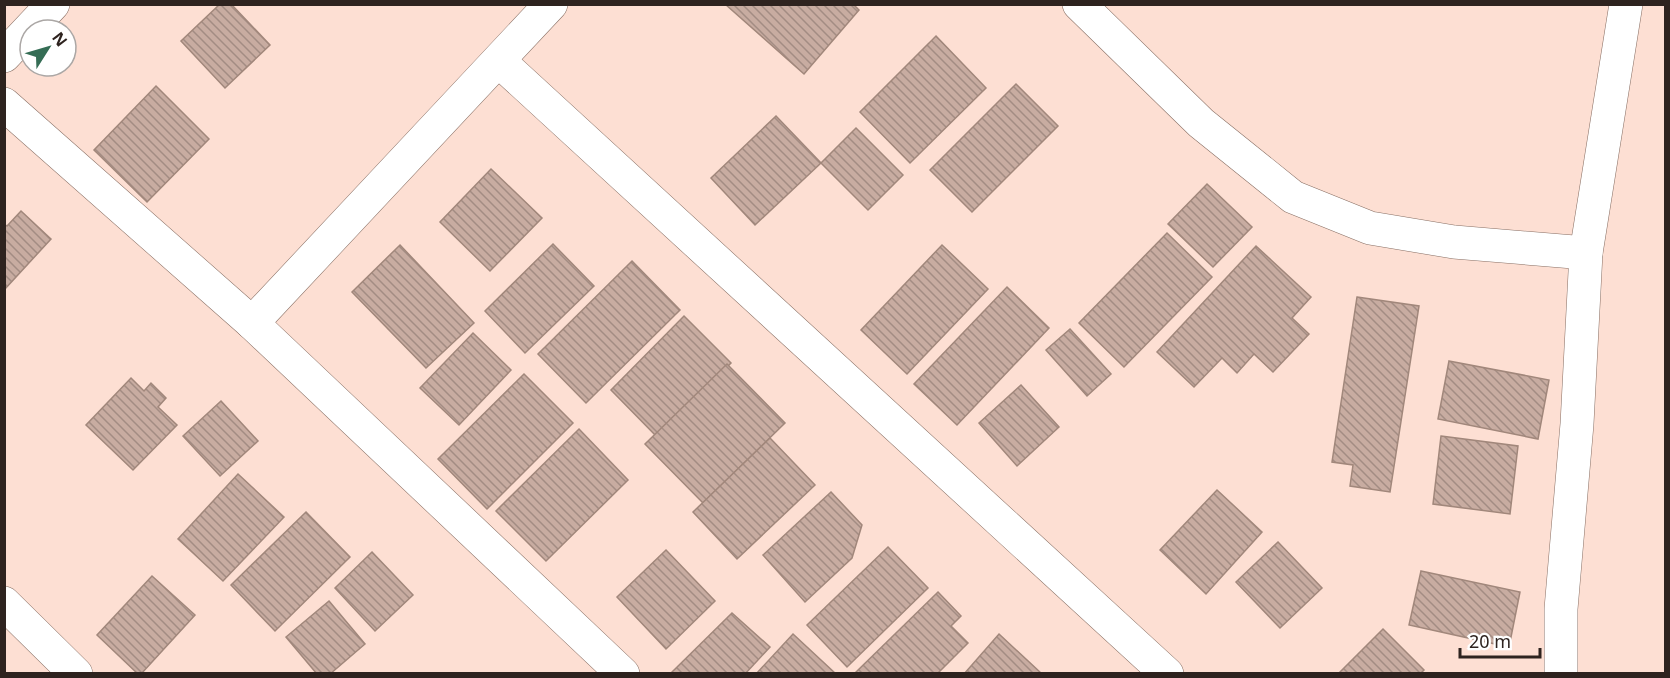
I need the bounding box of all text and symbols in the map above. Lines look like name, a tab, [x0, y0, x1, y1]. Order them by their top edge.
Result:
north arrow	[18, 18, 78, 78]
text: N	[47, 27, 73, 51]
scale bar	[1460, 621, 1540, 659]
text: 20 m	[1469, 629, 1511, 653]

